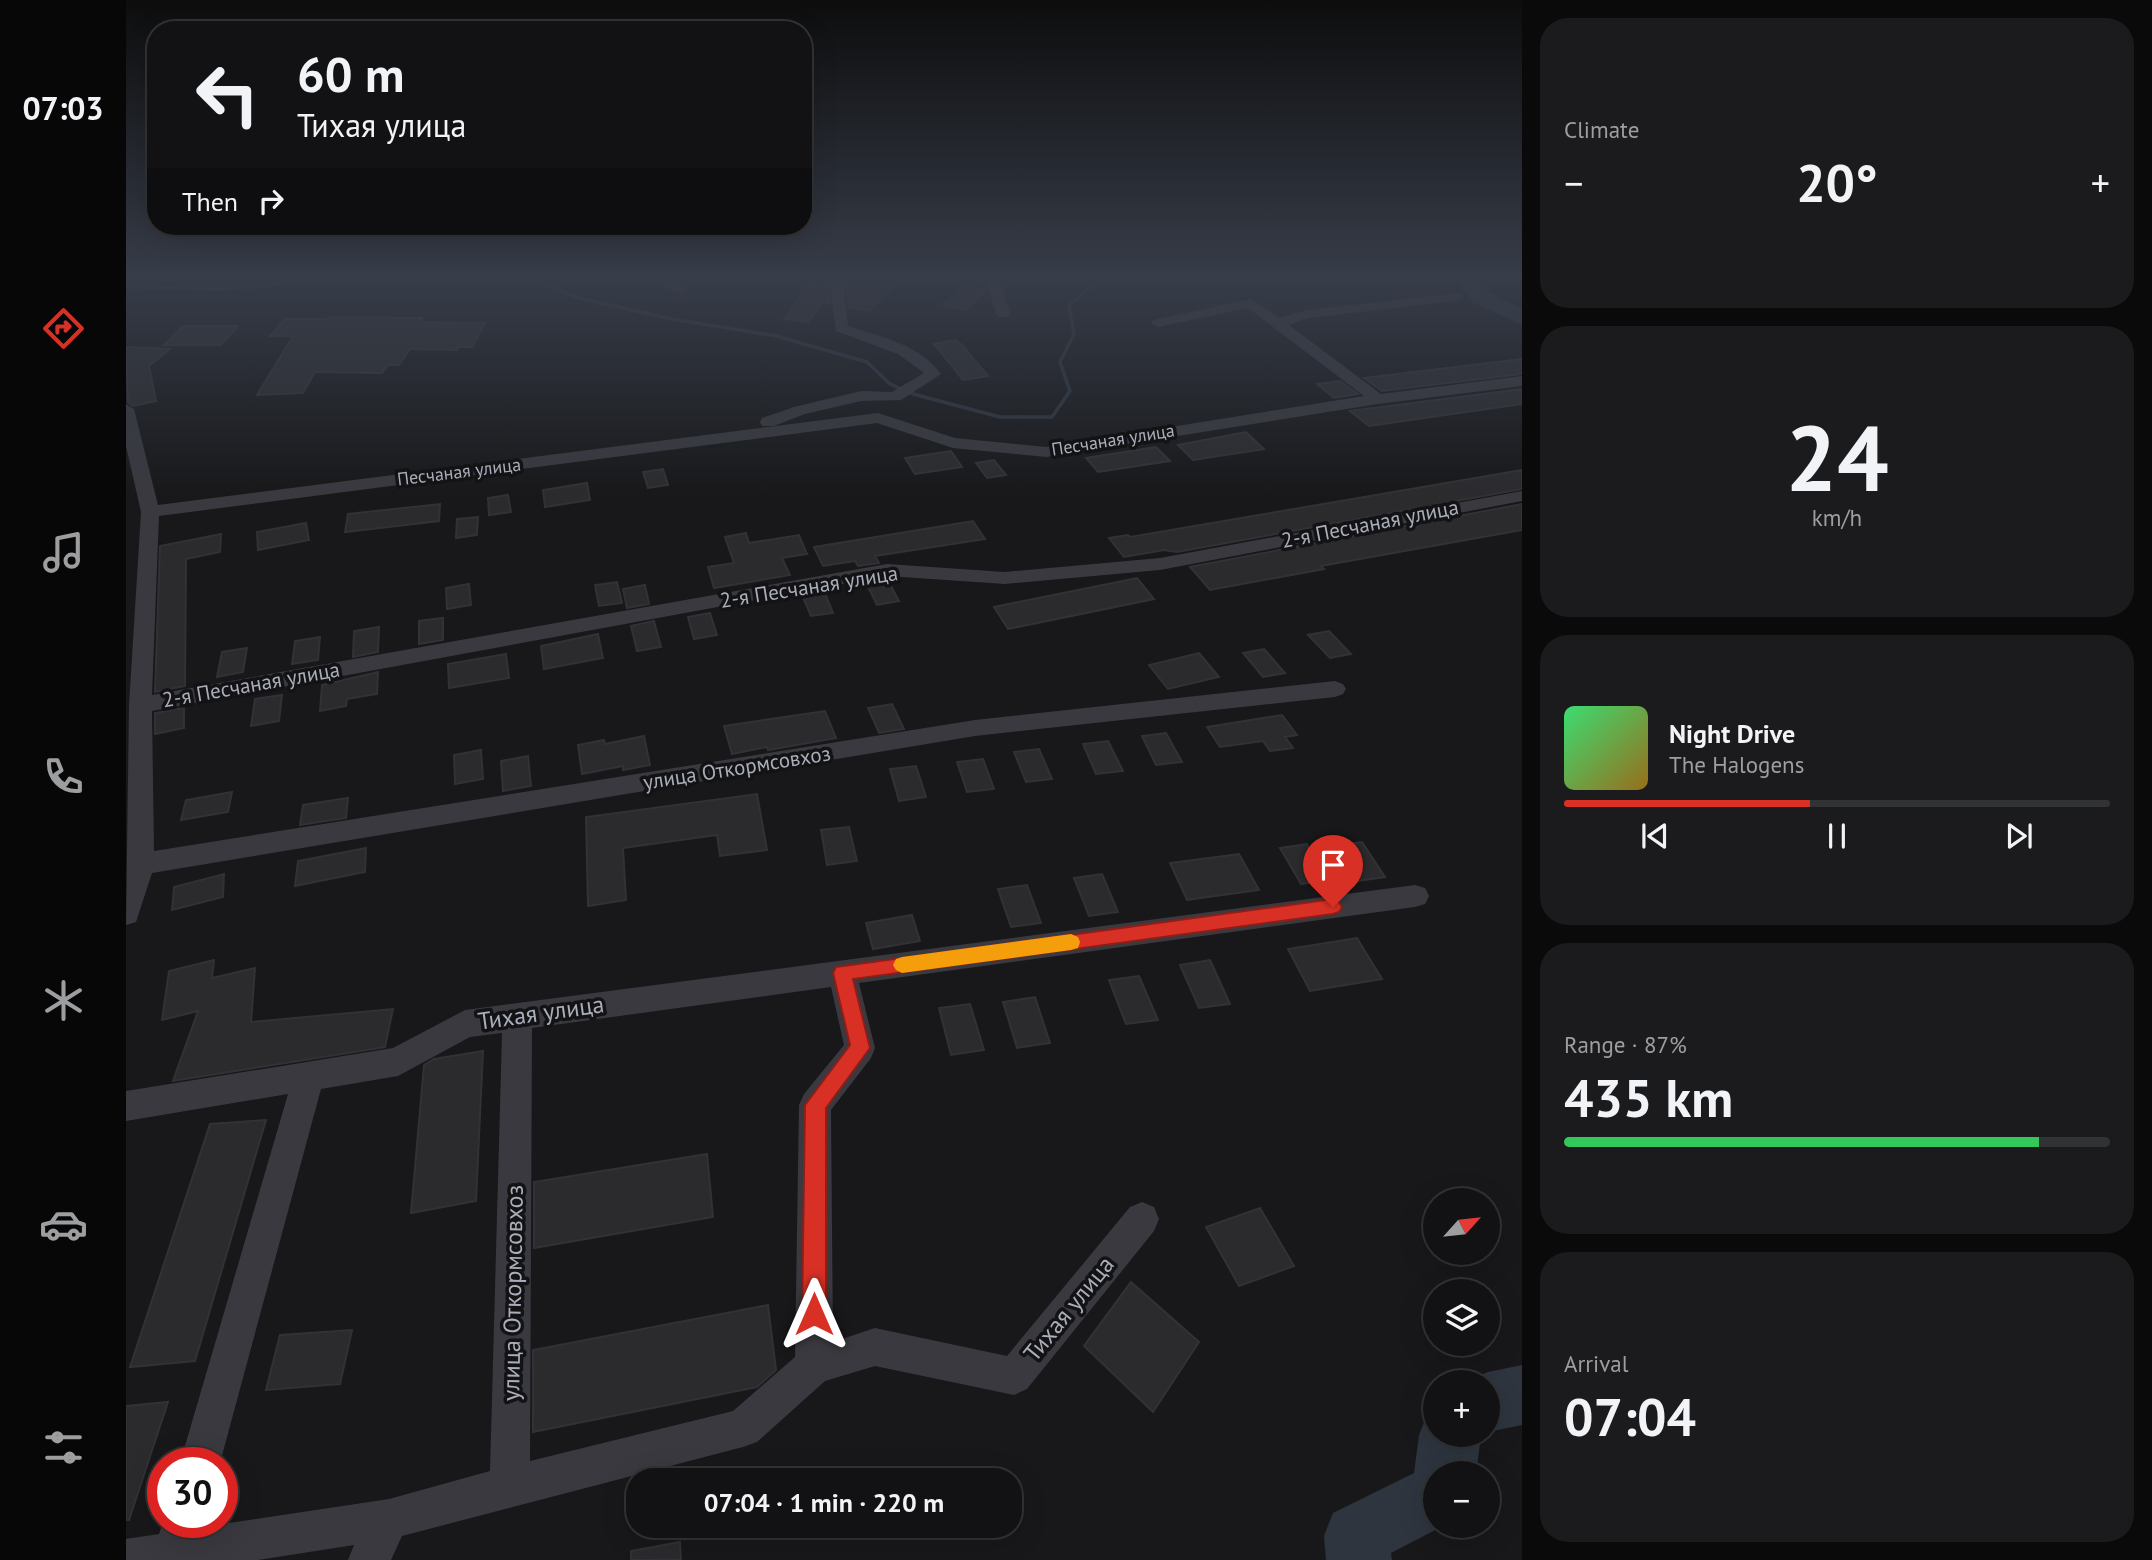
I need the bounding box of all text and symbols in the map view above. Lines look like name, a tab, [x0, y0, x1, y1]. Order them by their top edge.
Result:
text: 60 m	[297, 42, 404, 106]
icon: left	[182, 49, 273, 140]
text: 07:03	[22, 87, 104, 129]
text: Тихая улица	[297, 104, 466, 146]
text: Climate	[1564, 115, 1639, 144]
text: 20°	[1796, 149, 1878, 216]
text: −	[1564, 158, 1583, 207]
text: +	[2091, 158, 2110, 207]
icon: right	[252, 182, 290, 220]
text: Then	[182, 185, 238, 218]
icon: directions	[39, 304, 88, 353]
text: 24	[1785, 398, 1889, 516]
street label: Песчаная улица	[1050, 418, 1176, 461]
street label: Песчаная улица	[396, 453, 522, 491]
street label: 2-я Песчаная улица	[1279, 493, 1461, 554]
text: km/h	[1812, 503, 1862, 532]
icon: music	[39, 528, 88, 577]
street label: 2-я Песчаная улица	[718, 559, 900, 614]
street label: 2-я Песчаная улица	[160, 656, 342, 713]
text: Night Drive	[1669, 717, 1795, 750]
street label: улица Откормсовхоз	[641, 739, 833, 796]
text: The Halogens	[1669, 750, 1804, 779]
icon: phone	[39, 752, 88, 801]
icon: previous	[1636, 817, 1674, 855]
icon: pause	[1818, 817, 1856, 855]
icon: next	[2000, 817, 2038, 855]
pin	[1303, 835, 1363, 907]
icon: arrive	[1314, 846, 1352, 884]
icon: climate	[39, 976, 88, 1025]
street label: Тихая улица	[476, 988, 606, 1037]
text: Range · 87%	[1564, 1030, 1687, 1059]
text: 435 km	[1564, 1064, 1733, 1131]
street label: улица Откормсовхоз	[495, 1185, 530, 1401]
north arrow	[1423, 1188, 1500, 1265]
map controls	[1423, 1188, 1500, 1538]
icon: car	[39, 1200, 88, 1249]
street label: Тихая улица	[1017, 1250, 1121, 1368]
position arrow	[777, 1277, 851, 1351]
button: layers	[1423, 1279, 1500, 1356]
text: Arrival	[1564, 1349, 1628, 1378]
button: +	[1423, 1370, 1500, 1447]
text: 07:04	[1564, 1383, 1696, 1450]
icon: filters	[39, 1423, 88, 1472]
speed limit sign: 30	[147, 1447, 238, 1538]
button: −	[1423, 1461, 1500, 1538]
text: 07:04 · 1 min · 220 m	[704, 1486, 944, 1519]

